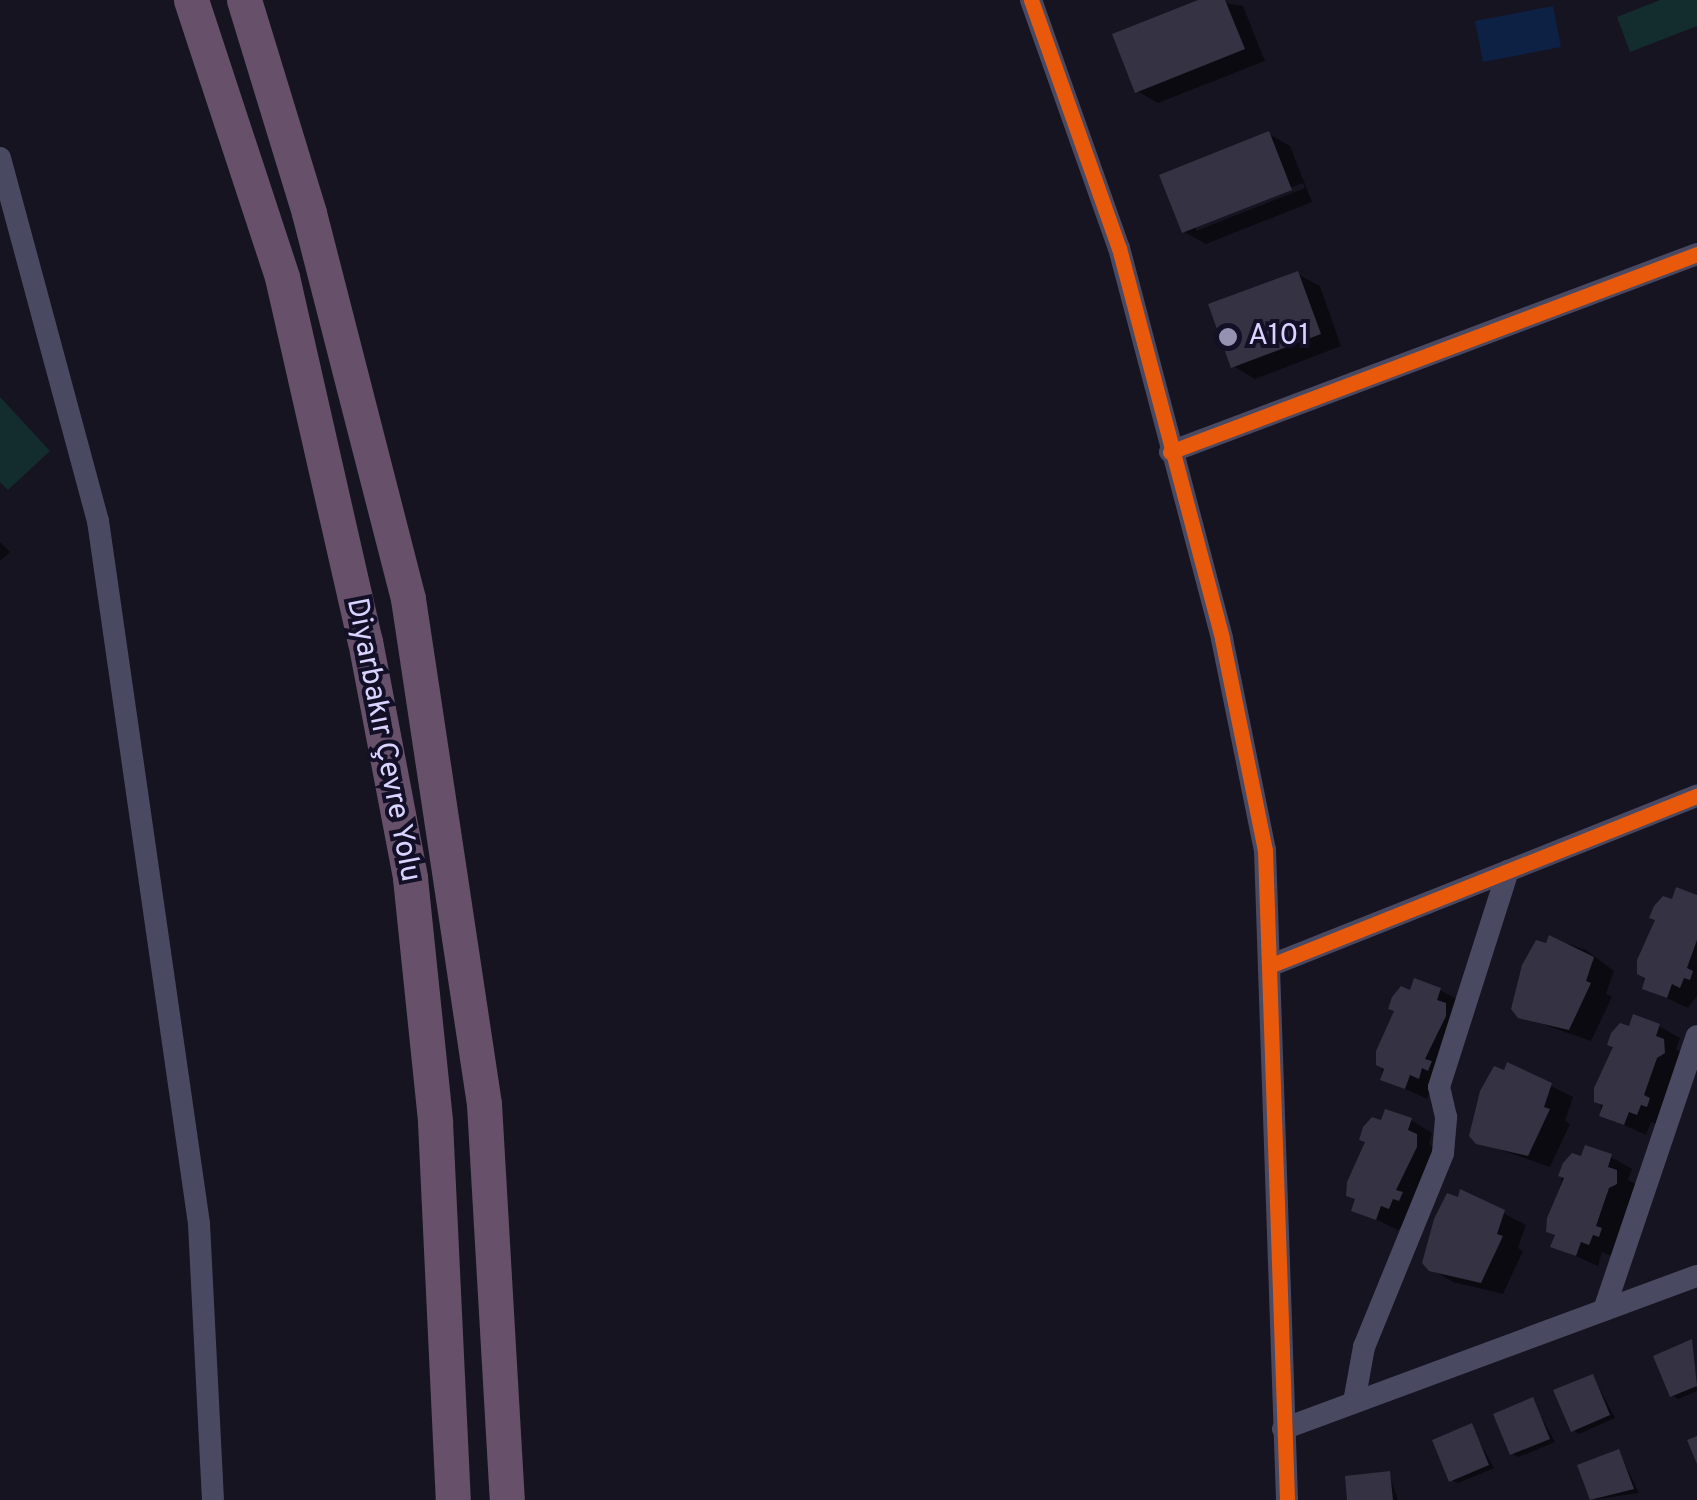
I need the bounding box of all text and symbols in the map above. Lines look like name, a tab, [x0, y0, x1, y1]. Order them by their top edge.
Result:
place label: A101	[1248, 319, 1310, 355]
marker: A101	[1217, 326, 1239, 348]
street label: Diyarbakır Çevre Yolu	[337, 594, 427, 886]

